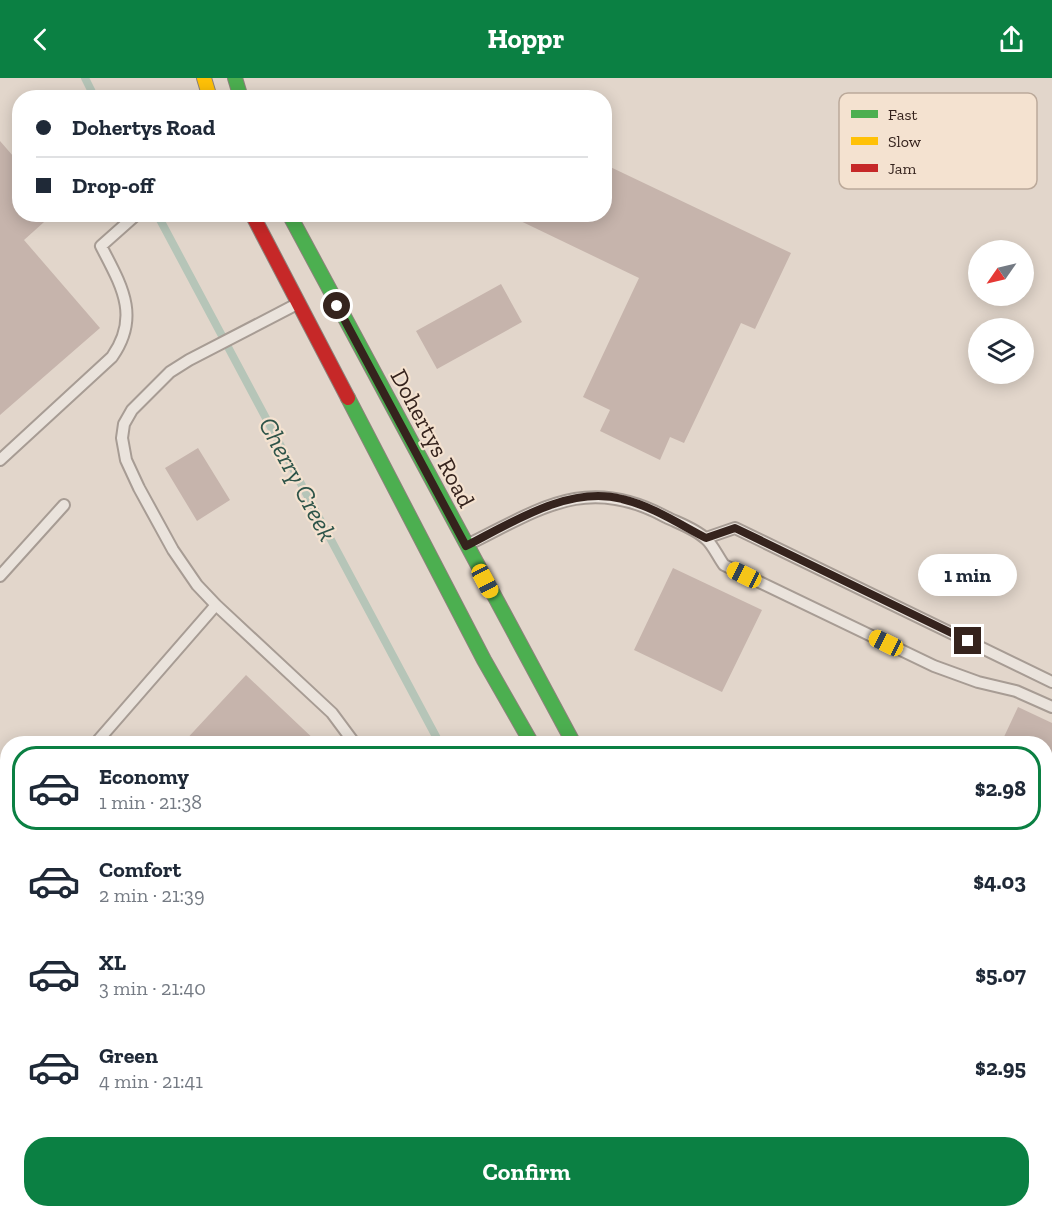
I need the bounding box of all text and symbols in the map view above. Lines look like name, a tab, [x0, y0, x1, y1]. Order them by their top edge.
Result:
icon: back	[24, 23, 57, 56]
text: Hoppr	[488, 23, 564, 55]
icon: share	[995, 23, 1028, 56]
legend	[839, 93, 1037, 189]
text: Fast	[888, 105, 917, 124]
text: Dohertys Road	[72, 114, 215, 141]
text: Slow	[888, 132, 922, 151]
text: Jam	[888, 159, 917, 178]
text: Drop-off	[72, 172, 154, 199]
north arrow	[968, 240, 1034, 306]
map controls	[968, 240, 1034, 384]
route start	[323, 292, 350, 319]
button: layers	[968, 318, 1034, 384]
street label: Dohertys Road	[384, 364, 482, 512]
water label: Cherry Creek	[252, 411, 344, 547]
callout: 1 min	[918, 554, 1018, 596]
car	[724, 559, 764, 591]
car	[469, 561, 501, 601]
text: 1 min	[944, 563, 991, 587]
car	[866, 627, 906, 659]
route end	[954, 627, 981, 654]
icon: car	[27, 761, 81, 815]
text: Economy	[99, 763, 189, 790]
text: $2.98	[975, 775, 1026, 802]
text: 1 min · 21:38	[99, 790, 202, 814]
icon: car	[27, 854, 81, 908]
text: Comfort	[99, 856, 181, 883]
text: $4.03	[973, 868, 1026, 895]
text: 2 min · 21:39	[99, 883, 205, 907]
icon: car	[27, 947, 81, 1001]
text: XL	[99, 949, 126, 976]
text: $5.07	[975, 961, 1026, 988]
text: 3 min · 21:40	[99, 976, 206, 1000]
icon: car	[27, 1040, 81, 1094]
text: Green	[99, 1042, 158, 1069]
text: $2.95	[975, 1054, 1026, 1081]
text: 4 min · 21:41	[99, 1069, 203, 1093]
button: Confirm	[24, 1137, 1029, 1206]

